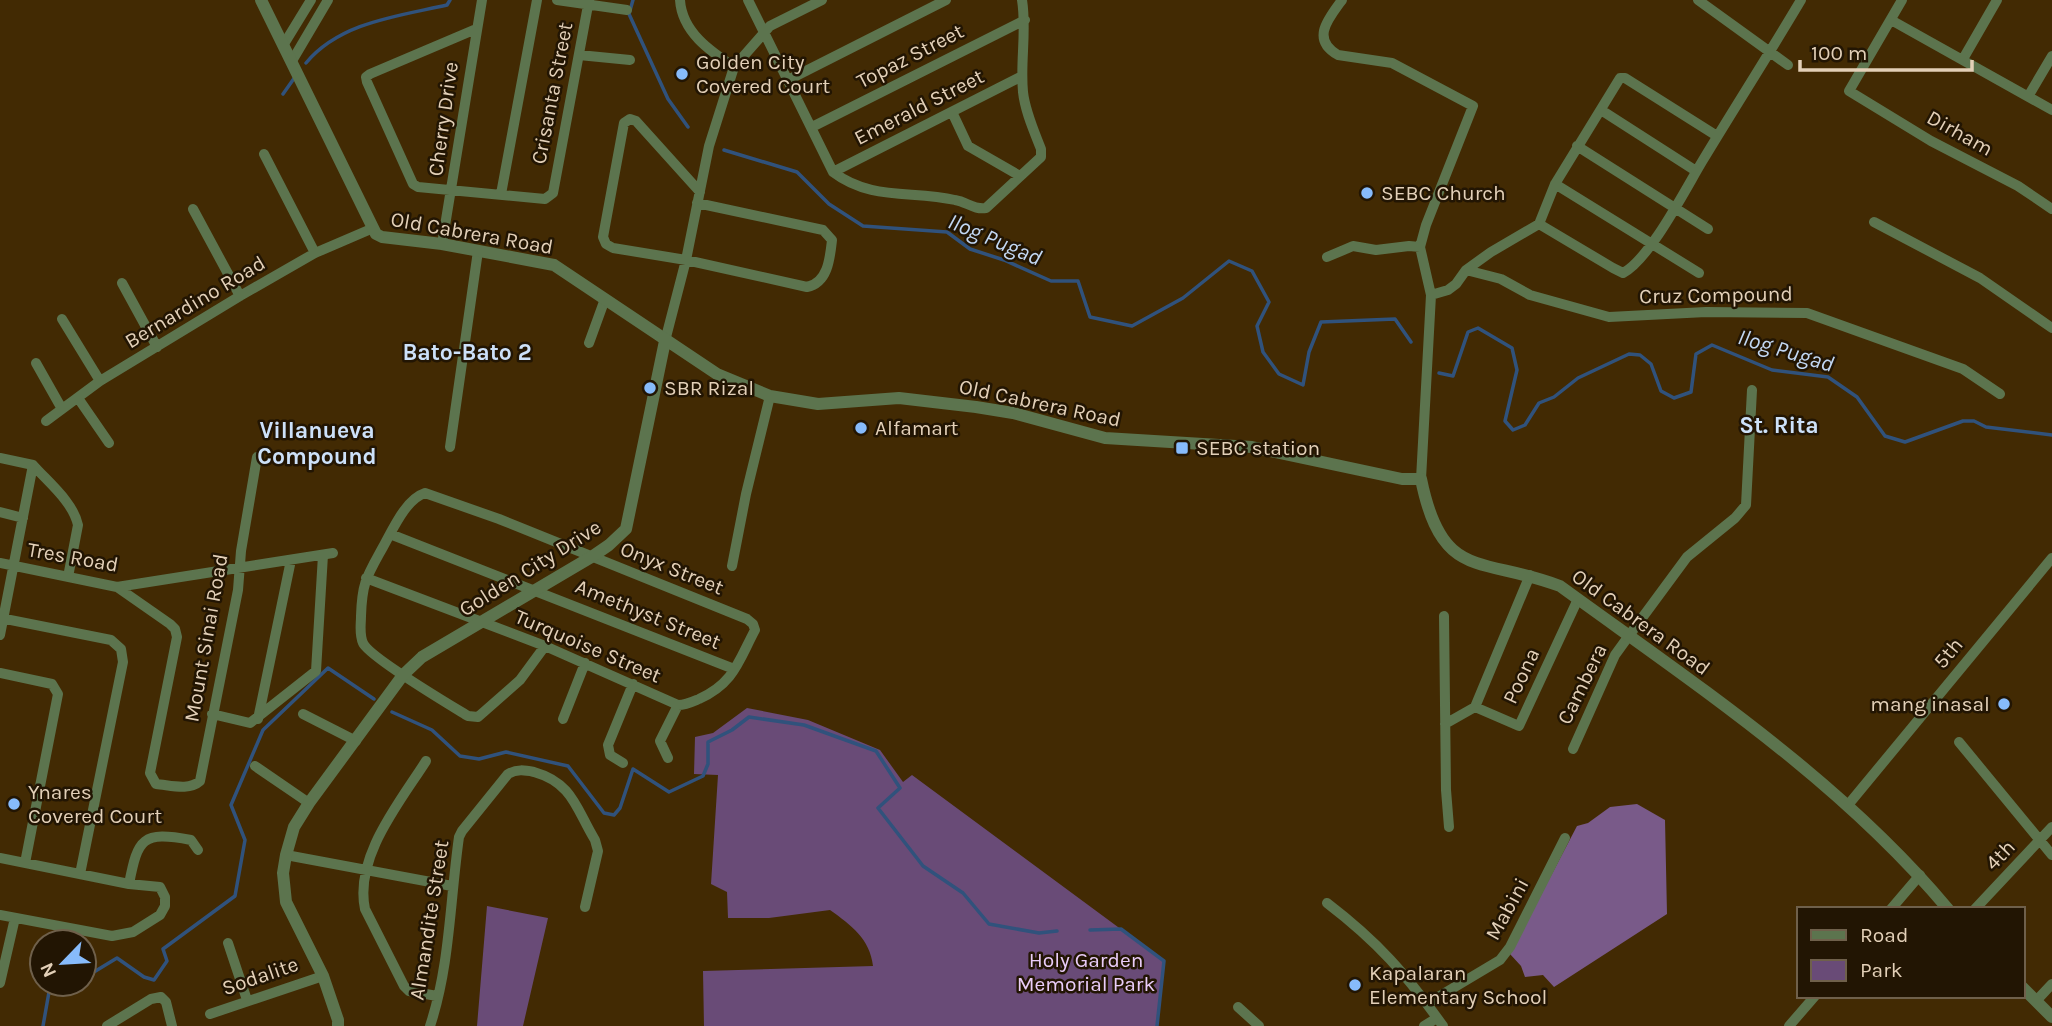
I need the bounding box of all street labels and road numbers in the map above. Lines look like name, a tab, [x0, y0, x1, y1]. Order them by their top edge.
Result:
street label: Topaz Street	[853, 19, 968, 93]
street label: Crisanta Street	[526, 20, 578, 166]
street label: Cherry Drive	[423, 60, 463, 178]
street label: Emerald Street	[850, 64, 988, 150]
street label: Dirham	[1923, 105, 1997, 161]
street label: Old Cabrera Road	[389, 207, 555, 259]
street label: Bernardino Road	[120, 251, 270, 353]
street label: Cruz Compound	[1639, 282, 1793, 308]
street label: Old Cabrera Road	[957, 374, 1123, 432]
street label: Golden City Drive	[455, 515, 605, 621]
street label: Onyx Street	[617, 536, 727, 600]
street label: Tres Road	[26, 537, 120, 577]
street label: Mount Sinai Road	[179, 552, 233, 724]
street label: Old Cabrera Road	[1567, 564, 1715, 680]
street label: Amethyst Street	[572, 574, 724, 654]
street label: Turquoise Street	[511, 604, 665, 688]
street label: 5th	[1928, 633, 1968, 673]
street label: Cambera	[1552, 640, 1612, 728]
street label: Poona	[1498, 644, 1544, 708]
street label: 4th	[1980, 835, 2020, 875]
street label: Almandite Street	[404, 838, 454, 1002]
street label: Mabini	[1480, 874, 1534, 944]
street label: Sodalite	[219, 952, 301, 1000]

